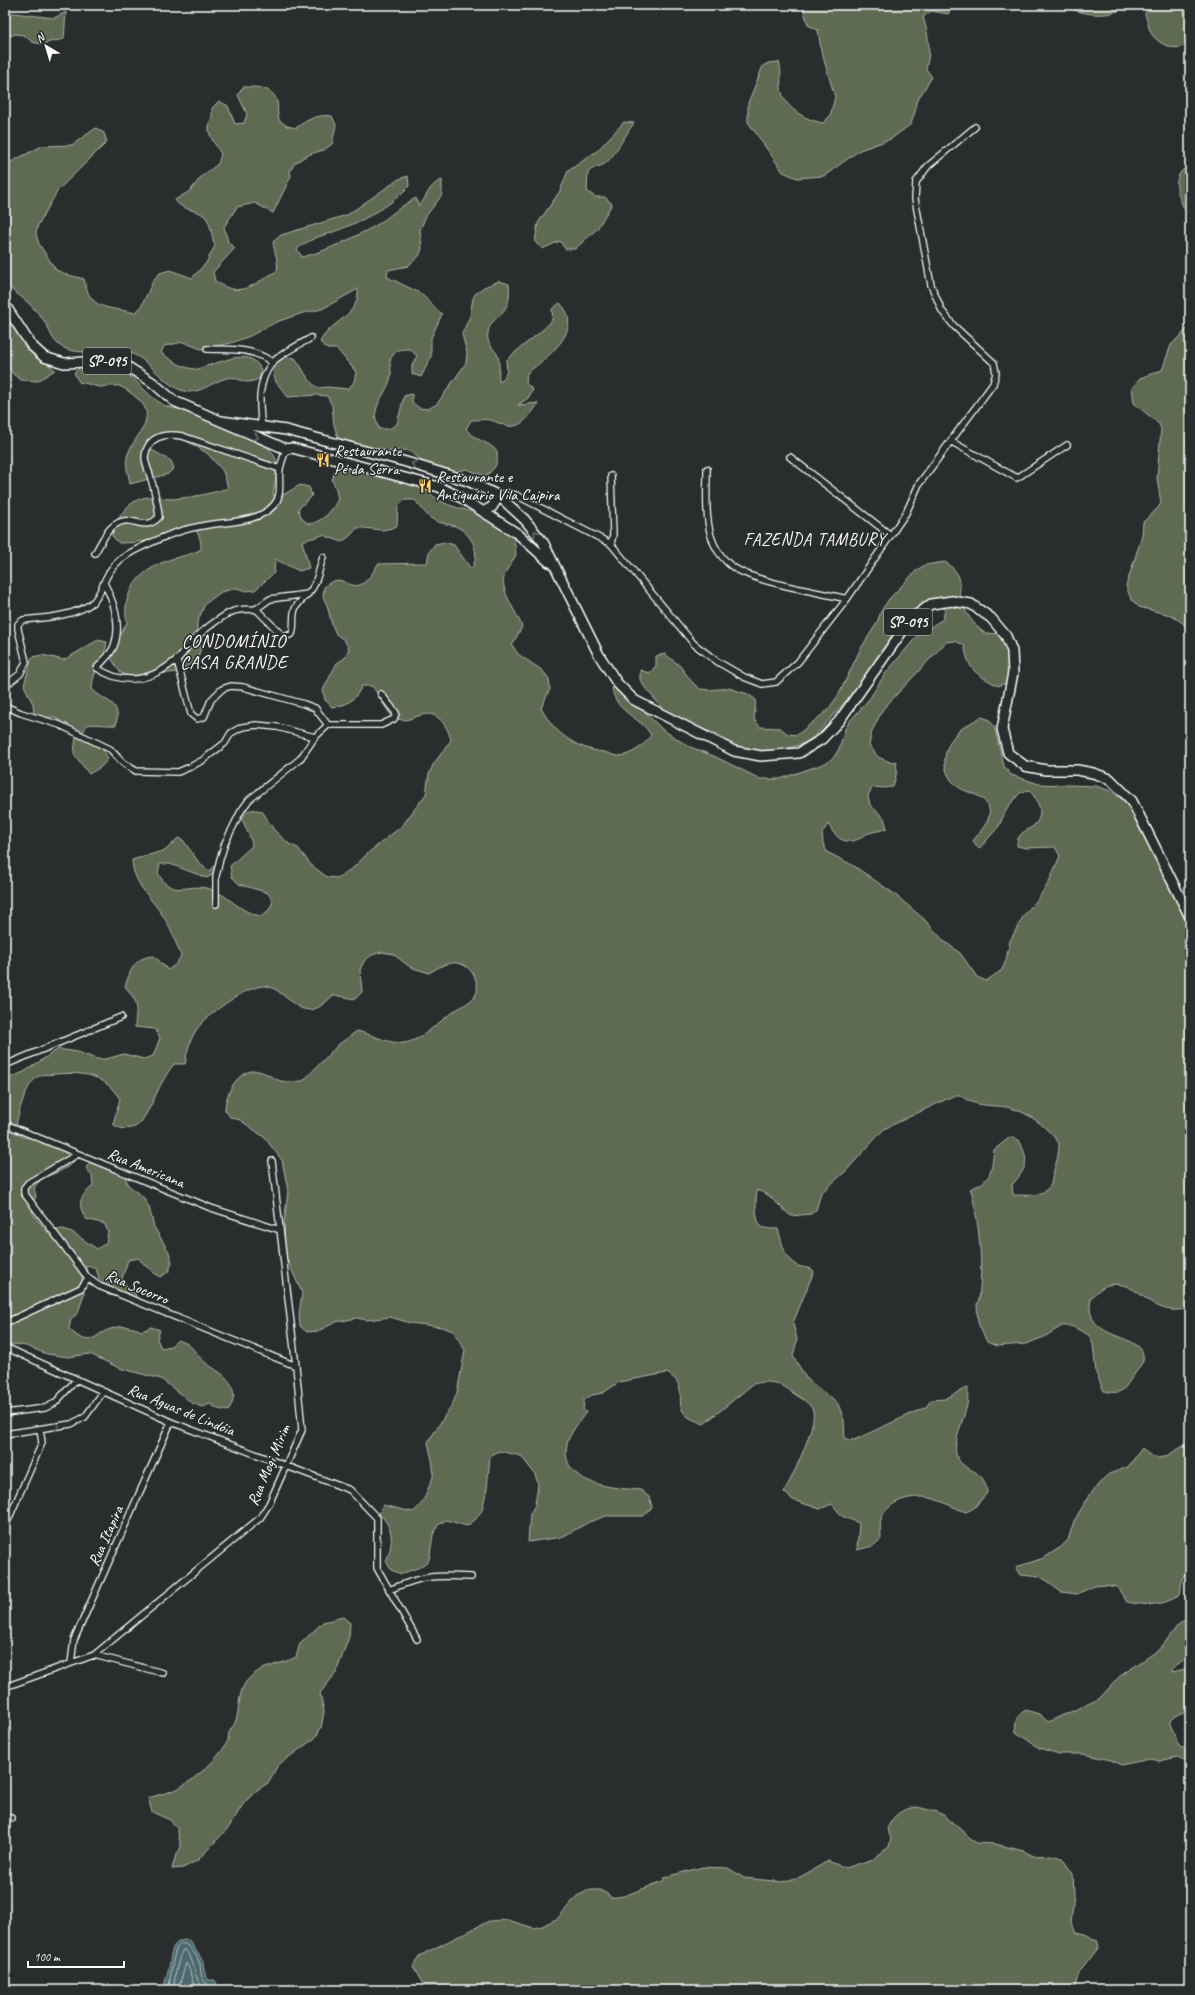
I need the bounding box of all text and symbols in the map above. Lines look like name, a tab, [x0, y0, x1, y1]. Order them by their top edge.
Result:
north arrow	[26, 26, 66, 66]
text: N	[33, 29, 49, 46]
road number: SP-095	[83, 348, 131, 374]
one-way arrow	[253, 433, 260, 441]
place label: Restaurante Pé da Serra	[334, 441, 403, 479]
restaurant icon: Restaurante Pé da Serra	[315, 452, 331, 468]
one-way arrow	[410, 460, 417, 469]
place label: Restaurante e Antiquário Vila Caipira	[436, 467, 561, 505]
restaurant icon: Restaurante e Antiquário Vila Caipira	[417, 478, 433, 494]
district label: FAZENDA TAMBURY	[744, 529, 889, 550]
one-way arrow	[533, 531, 540, 538]
road number: SP-095	[884, 609, 932, 635]
district label: CONDOMÍNIO CASA GRANDE	[180, 630, 289, 673]
street label: Rua Americana	[105, 1143, 189, 1193]
street label: Rua Socorro	[103, 1265, 174, 1310]
street label: Rua Águas de Lindóia	[125, 1379, 239, 1441]
street label: Rua Mogi Mirim	[243, 1420, 295, 1509]
one-way arrow	[54, 1422, 61, 1431]
street label: Rua Itapira	[84, 1501, 129, 1569]
scale bar	[28, 1943, 124, 1969]
text: 100 m	[34, 1949, 61, 1965]

